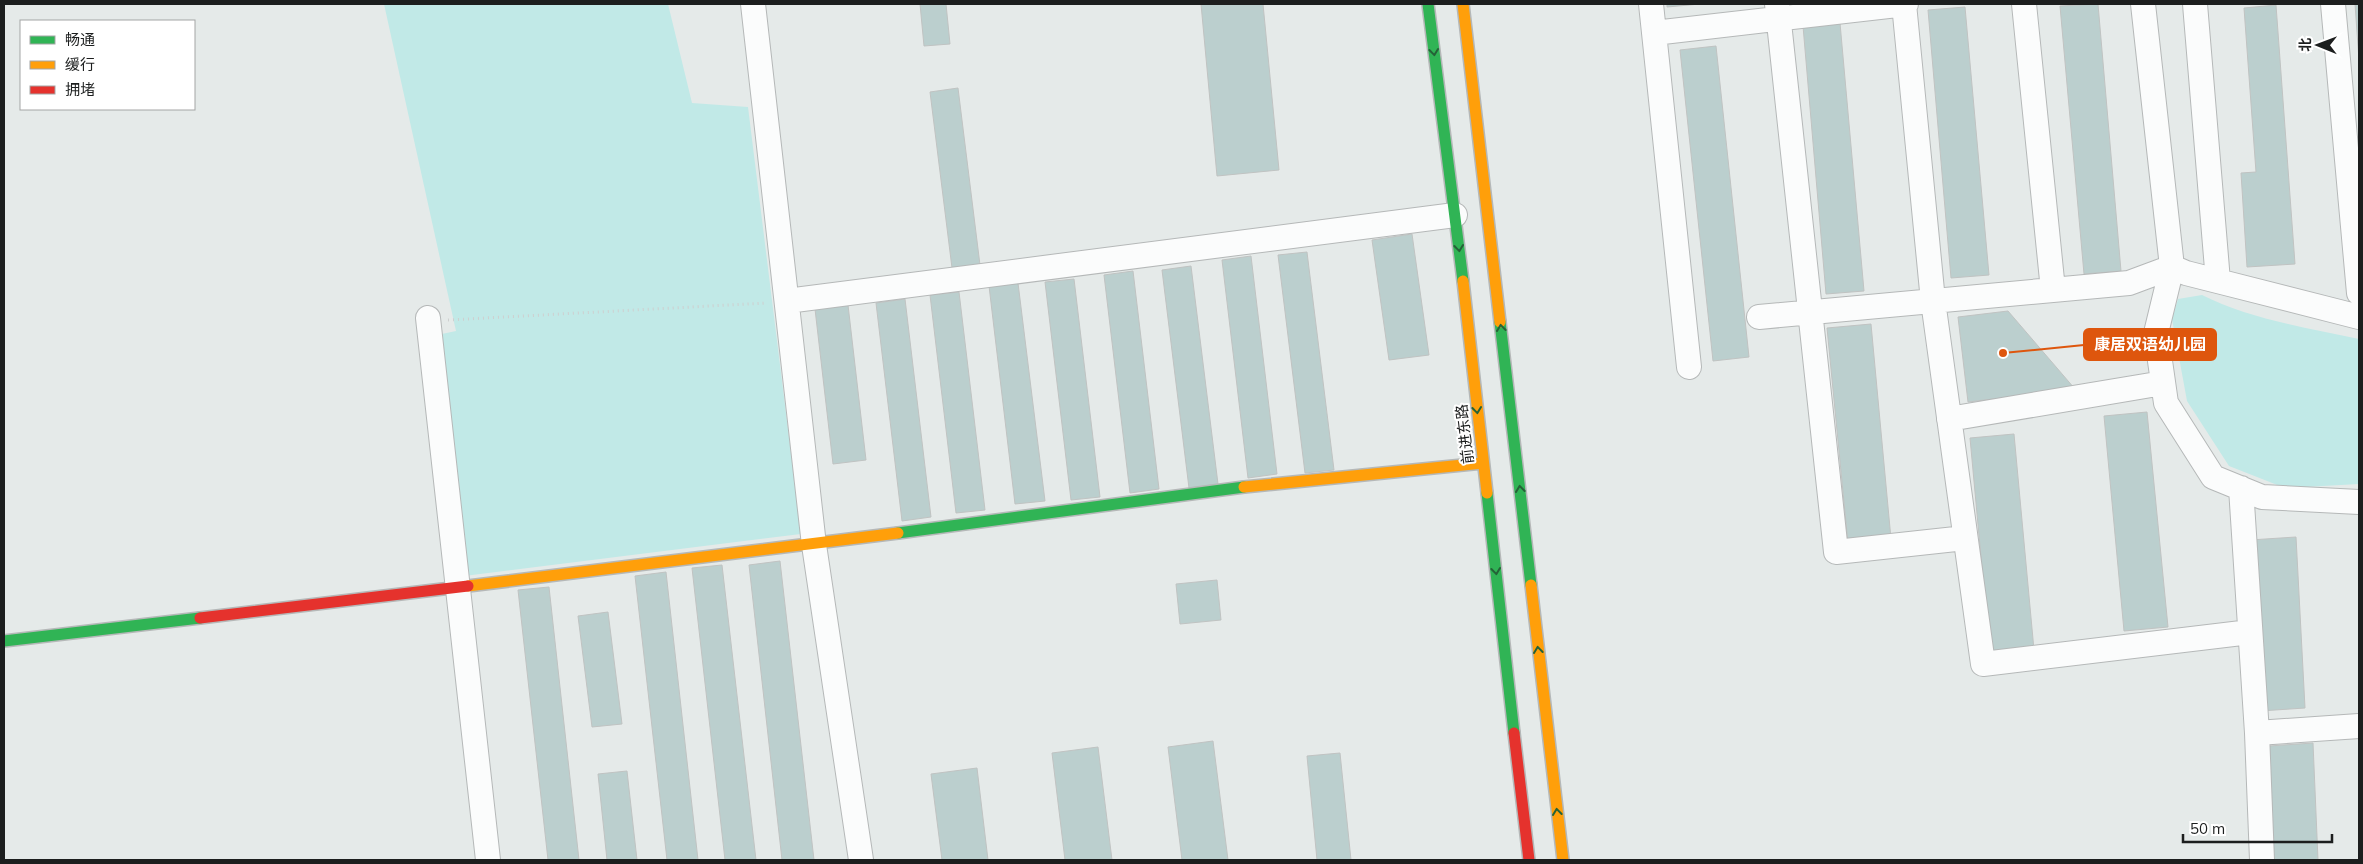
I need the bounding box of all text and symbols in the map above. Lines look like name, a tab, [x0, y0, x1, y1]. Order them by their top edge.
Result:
legend	[20, 20, 195, 110]
north arrow	[2293, 20, 2343, 70]
text: 畅通	[65, 30, 95, 49]
text: 北	[2296, 38, 2314, 52]
one-way arrow	[1428, 48, 1439, 56]
text: 缓行	[65, 55, 95, 74]
text: 拥堵	[65, 80, 95, 99]
one-way arrow	[1453, 244, 1464, 252]
one-way arrow	[1496, 323, 1507, 331]
callout: 康居双语幼儿园	[2084, 329, 2216, 360]
text: 康居双语幼儿园	[2094, 334, 2206, 354]
street label: 前进东路	[1451, 403, 1478, 465]
one-way arrow	[1471, 406, 1482, 414]
one-way arrow	[1515, 485, 1526, 493]
one-way arrow	[1490, 567, 1501, 575]
one-way arrow	[1533, 646, 1544, 654]
one-way arrow	[1552, 808, 1563, 816]
scale bar	[2183, 812, 2332, 844]
text: 50 m	[2190, 819, 2225, 838]

